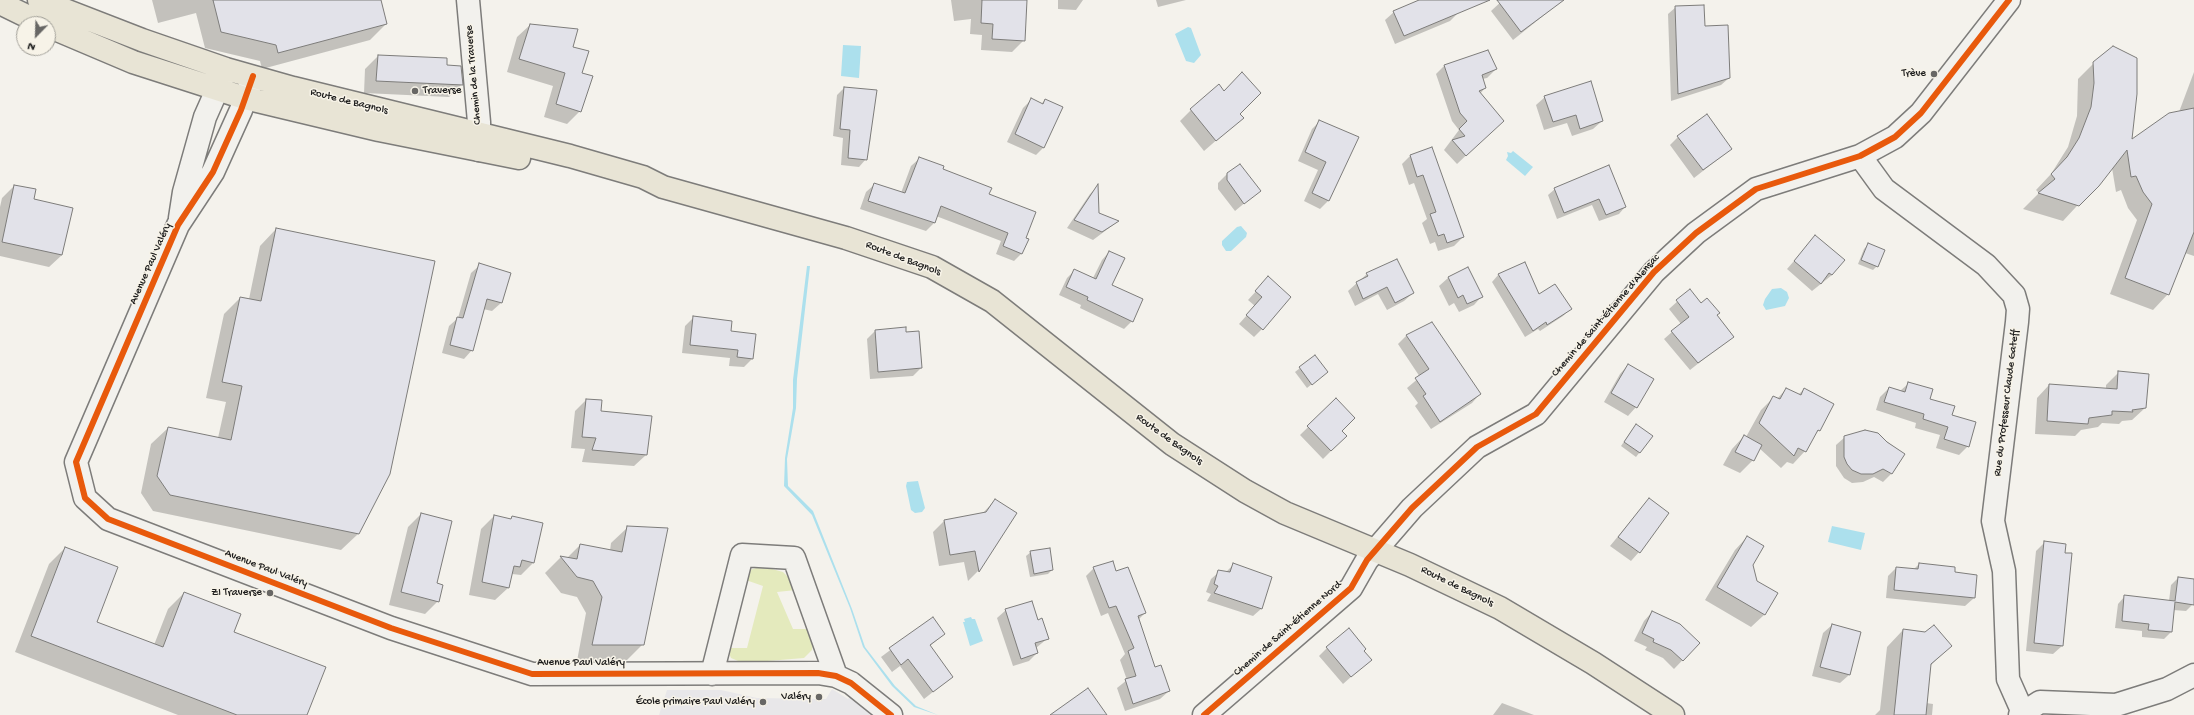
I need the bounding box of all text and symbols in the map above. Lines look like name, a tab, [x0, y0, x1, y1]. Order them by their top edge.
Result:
north arrow	[16, 16, 56, 56]
street label: Chemin de la Traverse	[463, 25, 485, 125]
text: N	[26, 39, 37, 53]
place label: Trève	[1902, 67, 1926, 81]
marker: Trève	[1929, 69, 1939, 79]
place label: Traverse	[423, 84, 461, 98]
street label: Route de Bagnols	[309, 86, 389, 118]
marker: Traverse	[410, 86, 420, 96]
street label: Avenue Paul Valéry	[127, 221, 175, 307]
street label: Route de Bagnols	[864, 239, 942, 279]
street label: Chemin de Saint-Étienne d'Alensac	[1549, 252, 1663, 380]
street label: Rue du Professeur Claude Gateff	[1991, 329, 2023, 477]
street label: Route de Bagnols	[1133, 411, 1205, 469]
street label: Avenue Paul Valéry	[223, 547, 309, 591]
street label: Route de Bagnols	[1418, 564, 1496, 610]
street label: Chemin de Saint-Étienne Nord	[1231, 579, 1345, 679]
place label: ZI Traverse	[211, 586, 262, 600]
marker: ZI Traverse	[265, 588, 275, 598]
street label: Avenue Paul Valéry	[537, 656, 625, 670]
place label: Valéry	[781, 690, 811, 704]
marker: Valéry	[814, 692, 824, 702]
place label: École primaire Paul Valéry	[636, 695, 755, 709]
marker: École primaire Paul Valéry	[758, 697, 768, 707]

